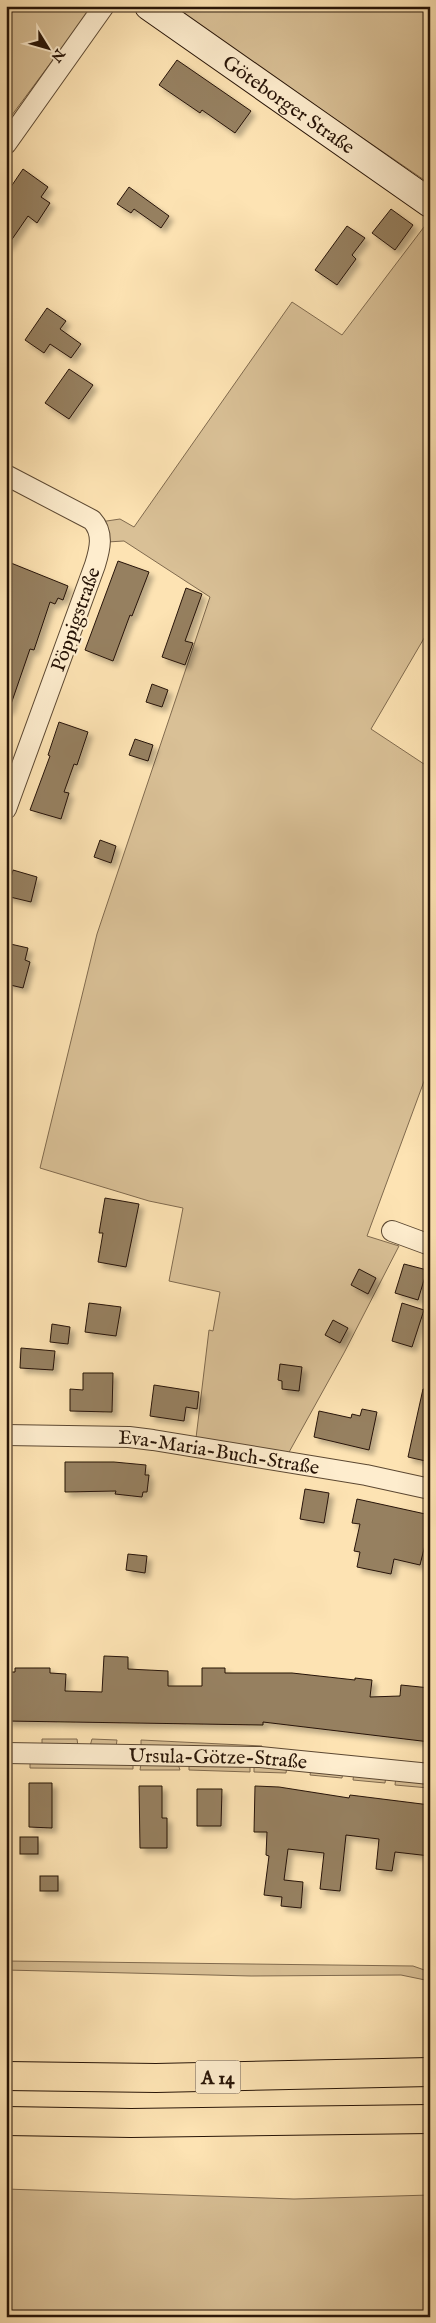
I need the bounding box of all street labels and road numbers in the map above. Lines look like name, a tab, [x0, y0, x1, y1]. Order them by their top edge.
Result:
street label: Göteborger Straße	[217, 50, 359, 160]
street label: Pöppigstraße	[46, 564, 107, 675]
street label: Eva-Maria-Buch-Straße	[118, 1426, 321, 1481]
street label: Ursula-Götze-Straße	[128, 1744, 308, 1776]
road number: A 14	[196, 2060, 240, 2094]

